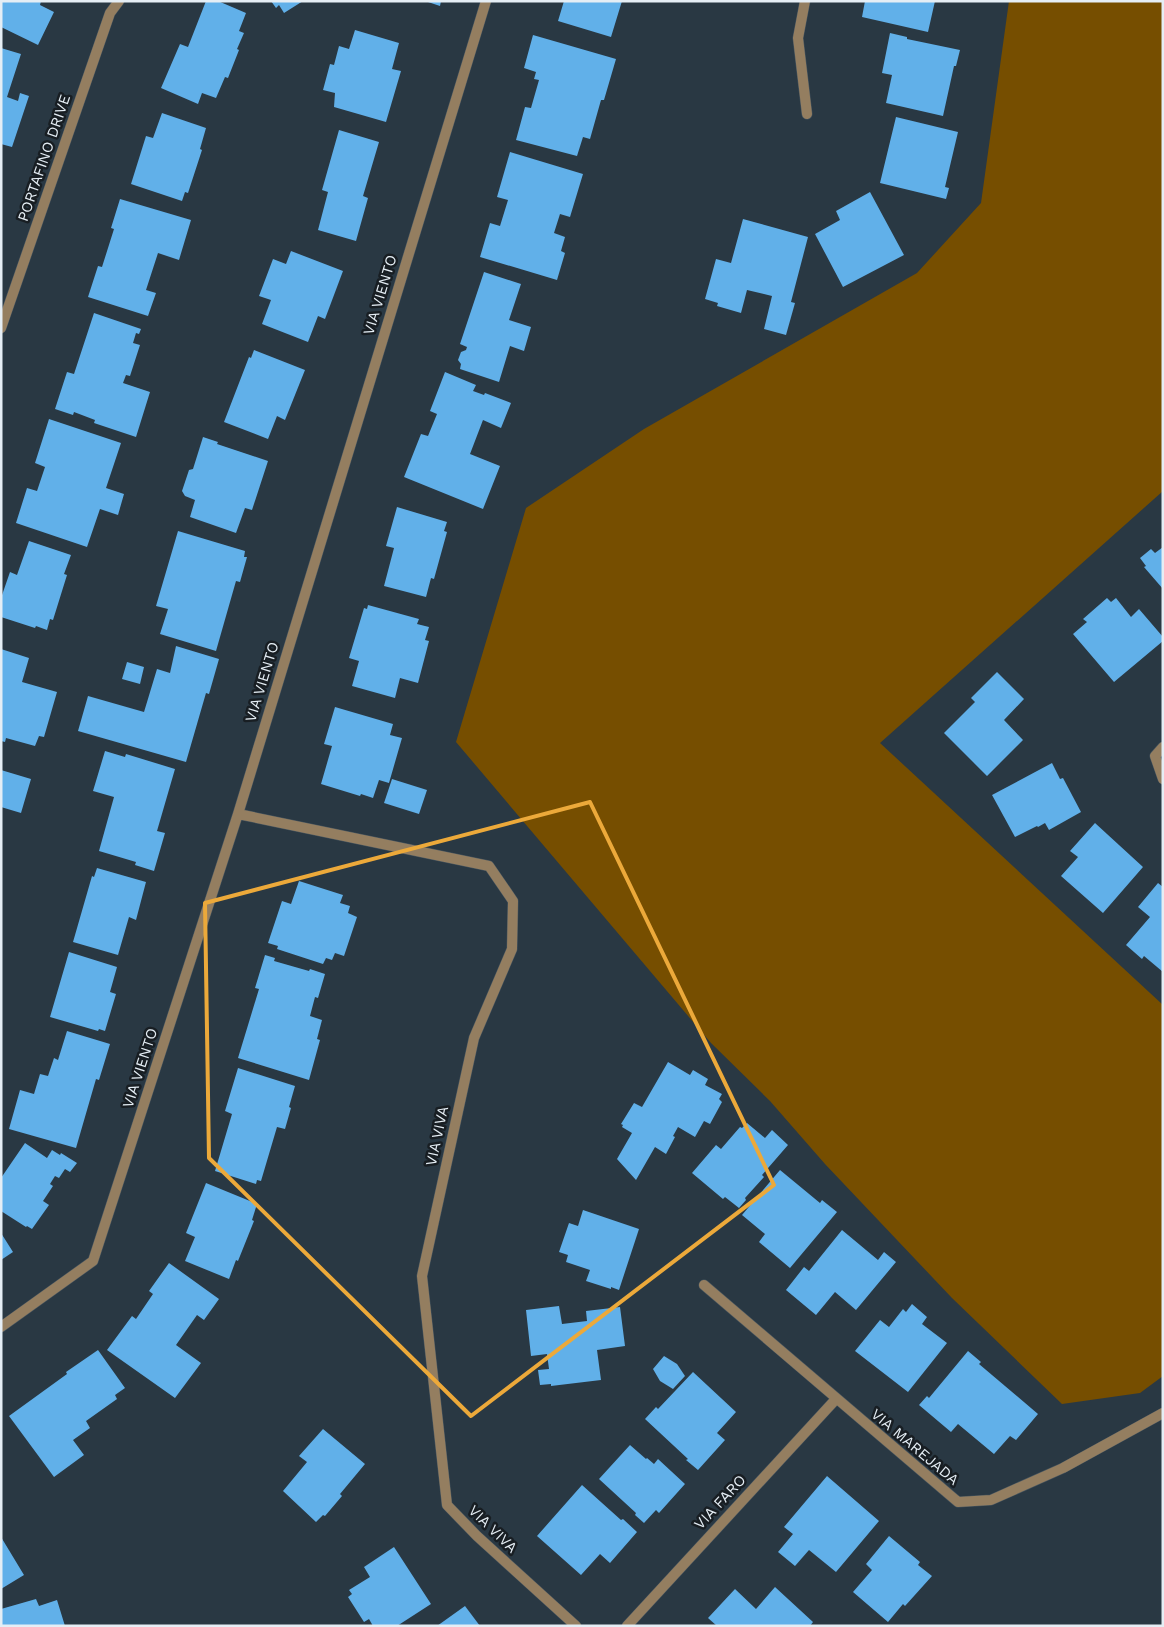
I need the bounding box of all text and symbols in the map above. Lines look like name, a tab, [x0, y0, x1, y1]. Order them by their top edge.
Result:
street label: PORTAFINO DRIVE	[14, 92, 74, 224]
street label: VIA VIENTO	[359, 253, 401, 337]
street label: VIA VIENTO	[241, 640, 283, 724]
street label: VIA VIENTO	[119, 1026, 161, 1110]
street label: VIA VIVA	[422, 1104, 452, 1168]
street label: VIA MAREJADA	[867, 1405, 963, 1489]
street label: VIA FARO	[690, 1471, 750, 1533]
street label: VIA VIVA	[465, 1501, 521, 1557]

